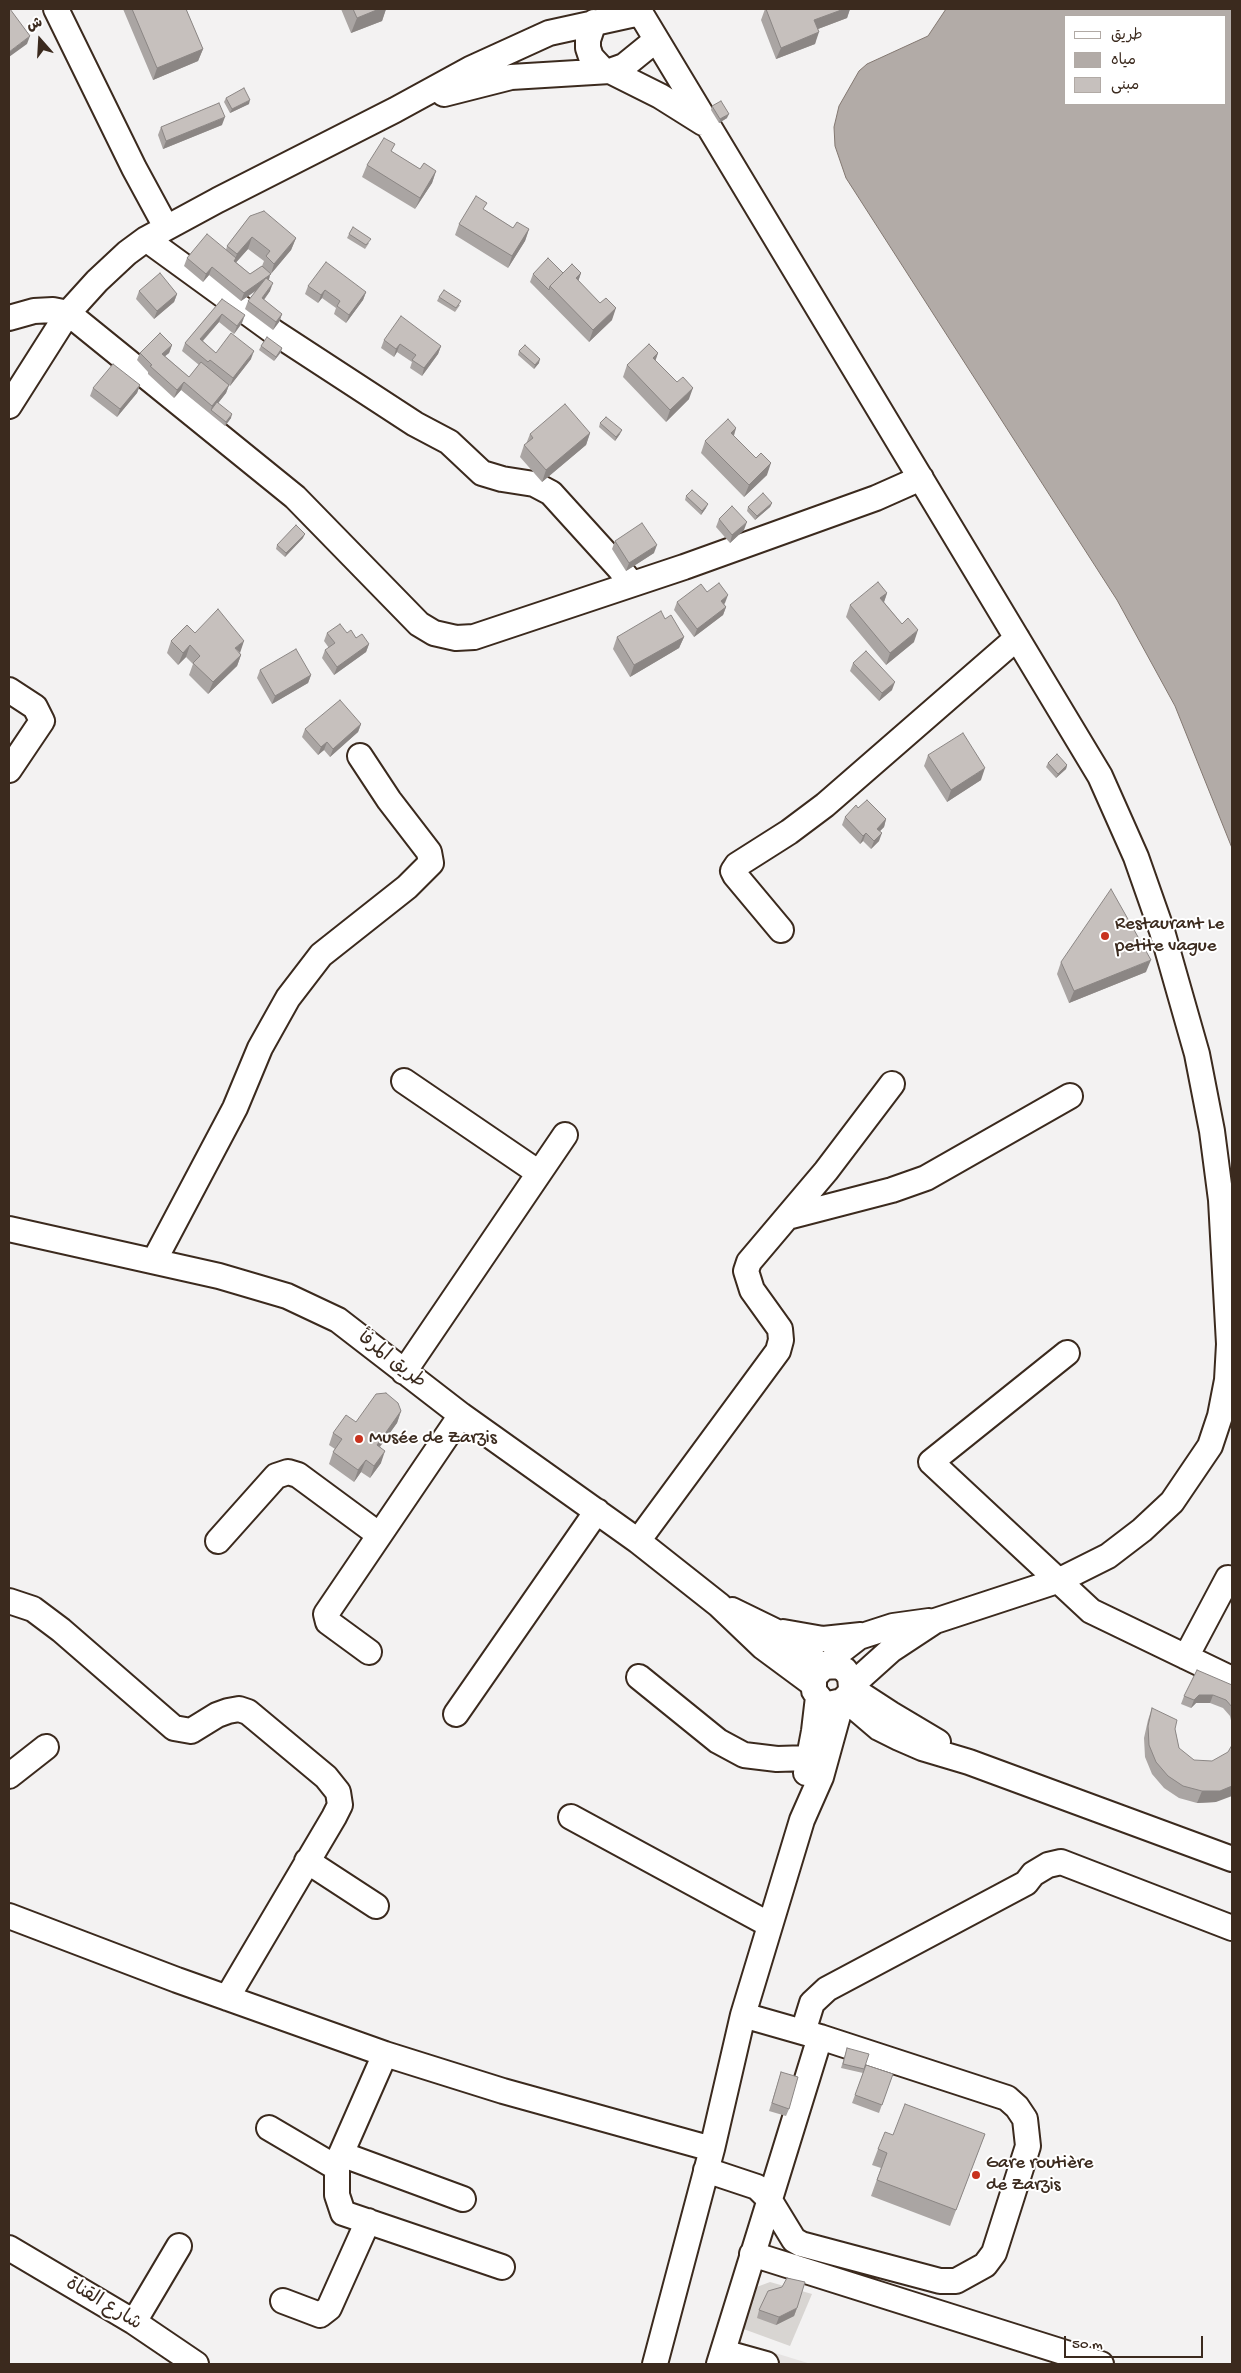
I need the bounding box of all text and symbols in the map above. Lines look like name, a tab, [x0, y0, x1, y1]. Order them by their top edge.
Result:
north arrow	[15, 15, 65, 65]
text: ش	[25, 15, 45, 36]
legend	[1064, 15, 1226, 105]
text: طريق	[1111, 27, 1143, 45]
text: مياه	[1111, 52, 1136, 70]
text: مبنى	[1111, 77, 1139, 95]
place label: Restaurant Le petite vague	[1115, 914, 1224, 958]
marker: Restaurant Le petite vague	[1099, 930, 1111, 942]
street label: طريق المرفأ	[352, 1327, 430, 1395]
place label: Musée de Zarzis	[369, 1428, 497, 1450]
marker: Musée de Zarzis	[353, 1433, 365, 1445]
place label: Gare routière de Zarzis	[986, 2153, 1093, 2197]
marker: Gare routière de Zarzis	[970, 2169, 982, 2181]
street label: شارع القناة	[61, 2274, 145, 2336]
scale bar	[1066, 2326, 1205, 2358]
text: 50 m	[1072, 2336, 1103, 2354]

